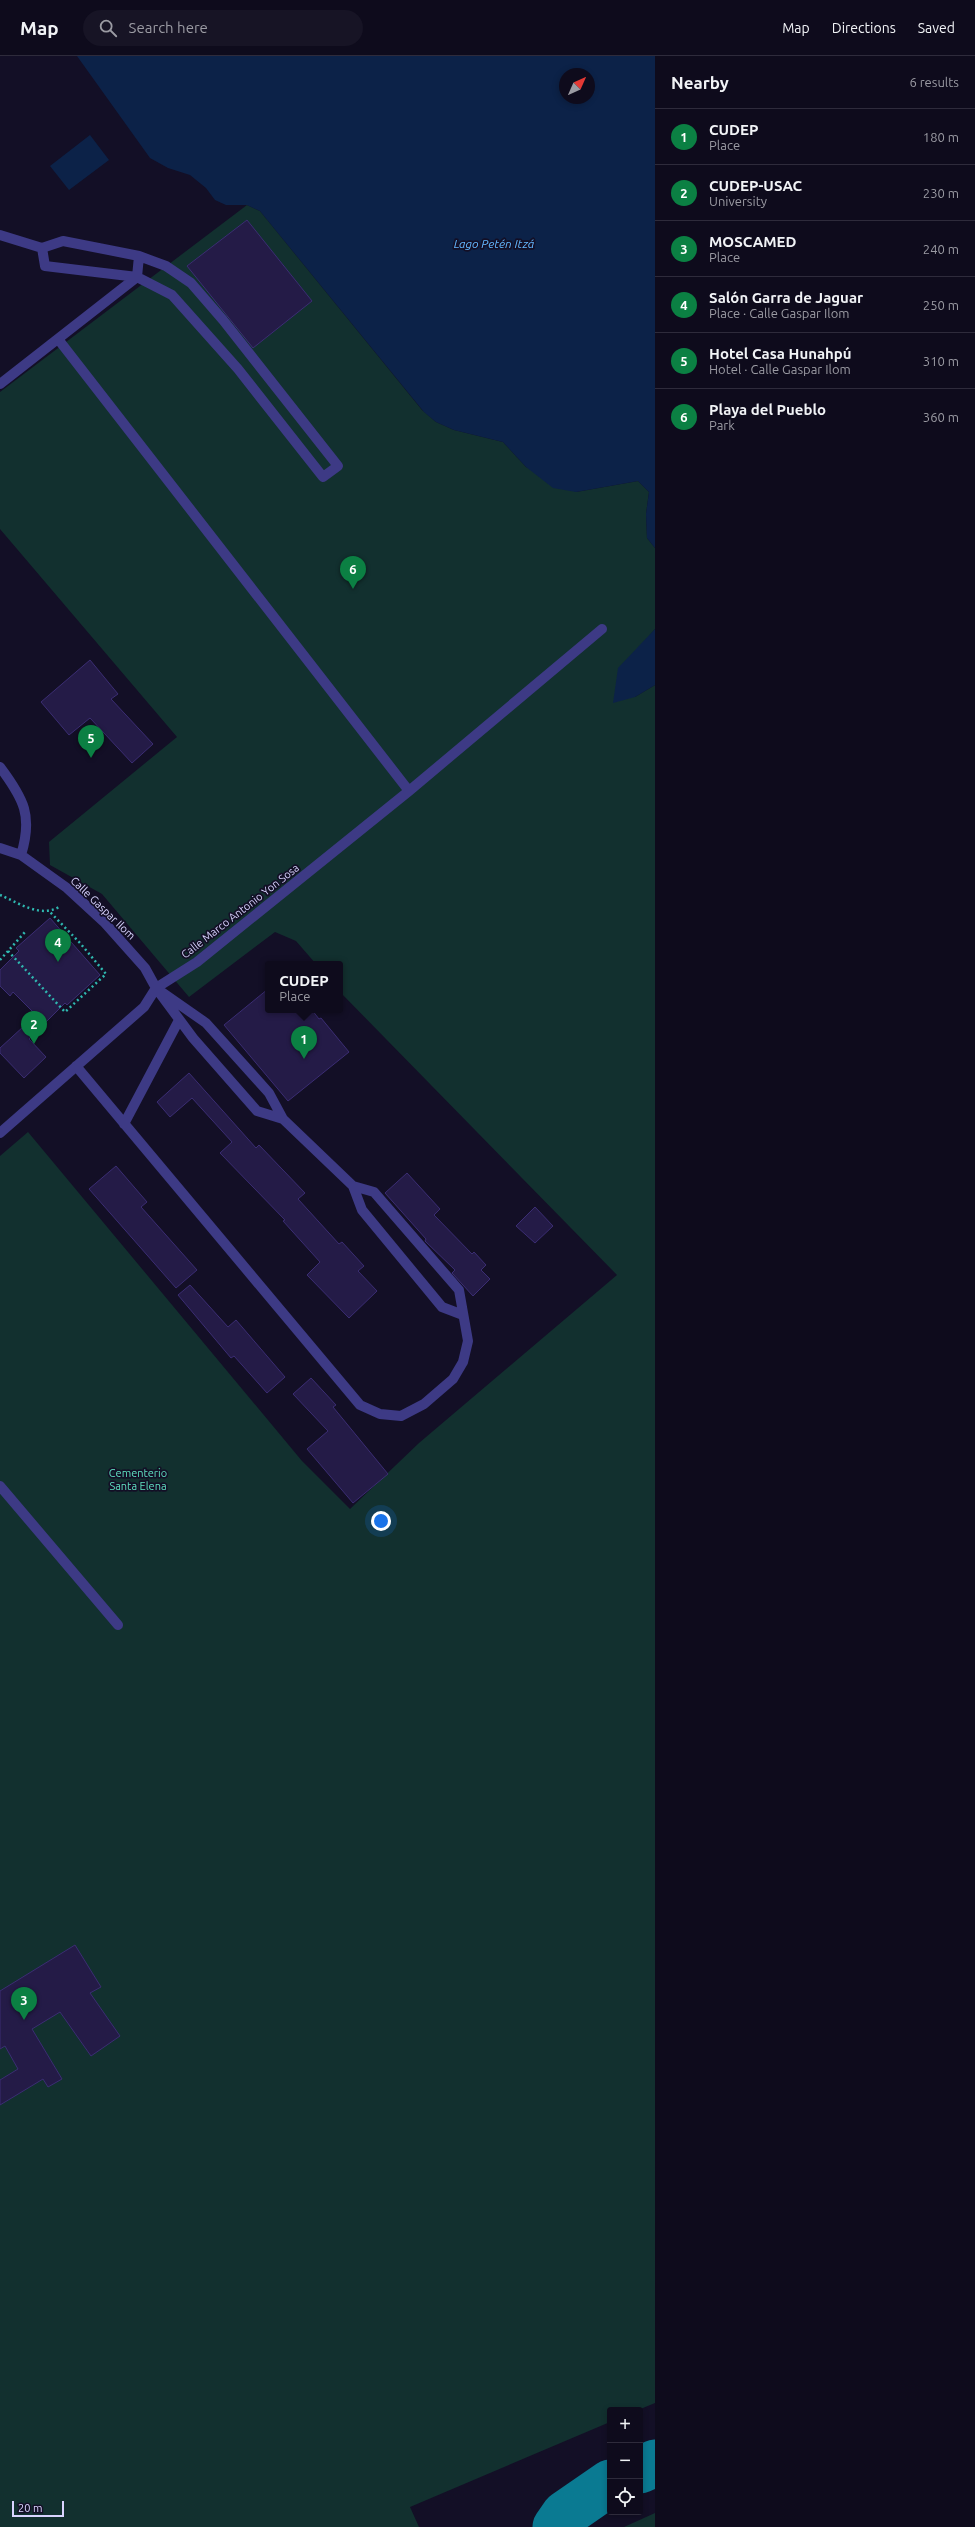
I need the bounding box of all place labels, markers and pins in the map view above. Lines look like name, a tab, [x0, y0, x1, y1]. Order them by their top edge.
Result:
pin: 6	[340, 556, 366, 589]
pin: 5	[78, 725, 104, 758]
pin: 4	[45, 929, 71, 962]
pin: 2	[21, 1011, 47, 1044]
pin: 1	[291, 1026, 317, 1059]
pin: 3	[11, 1987, 37, 2020]

